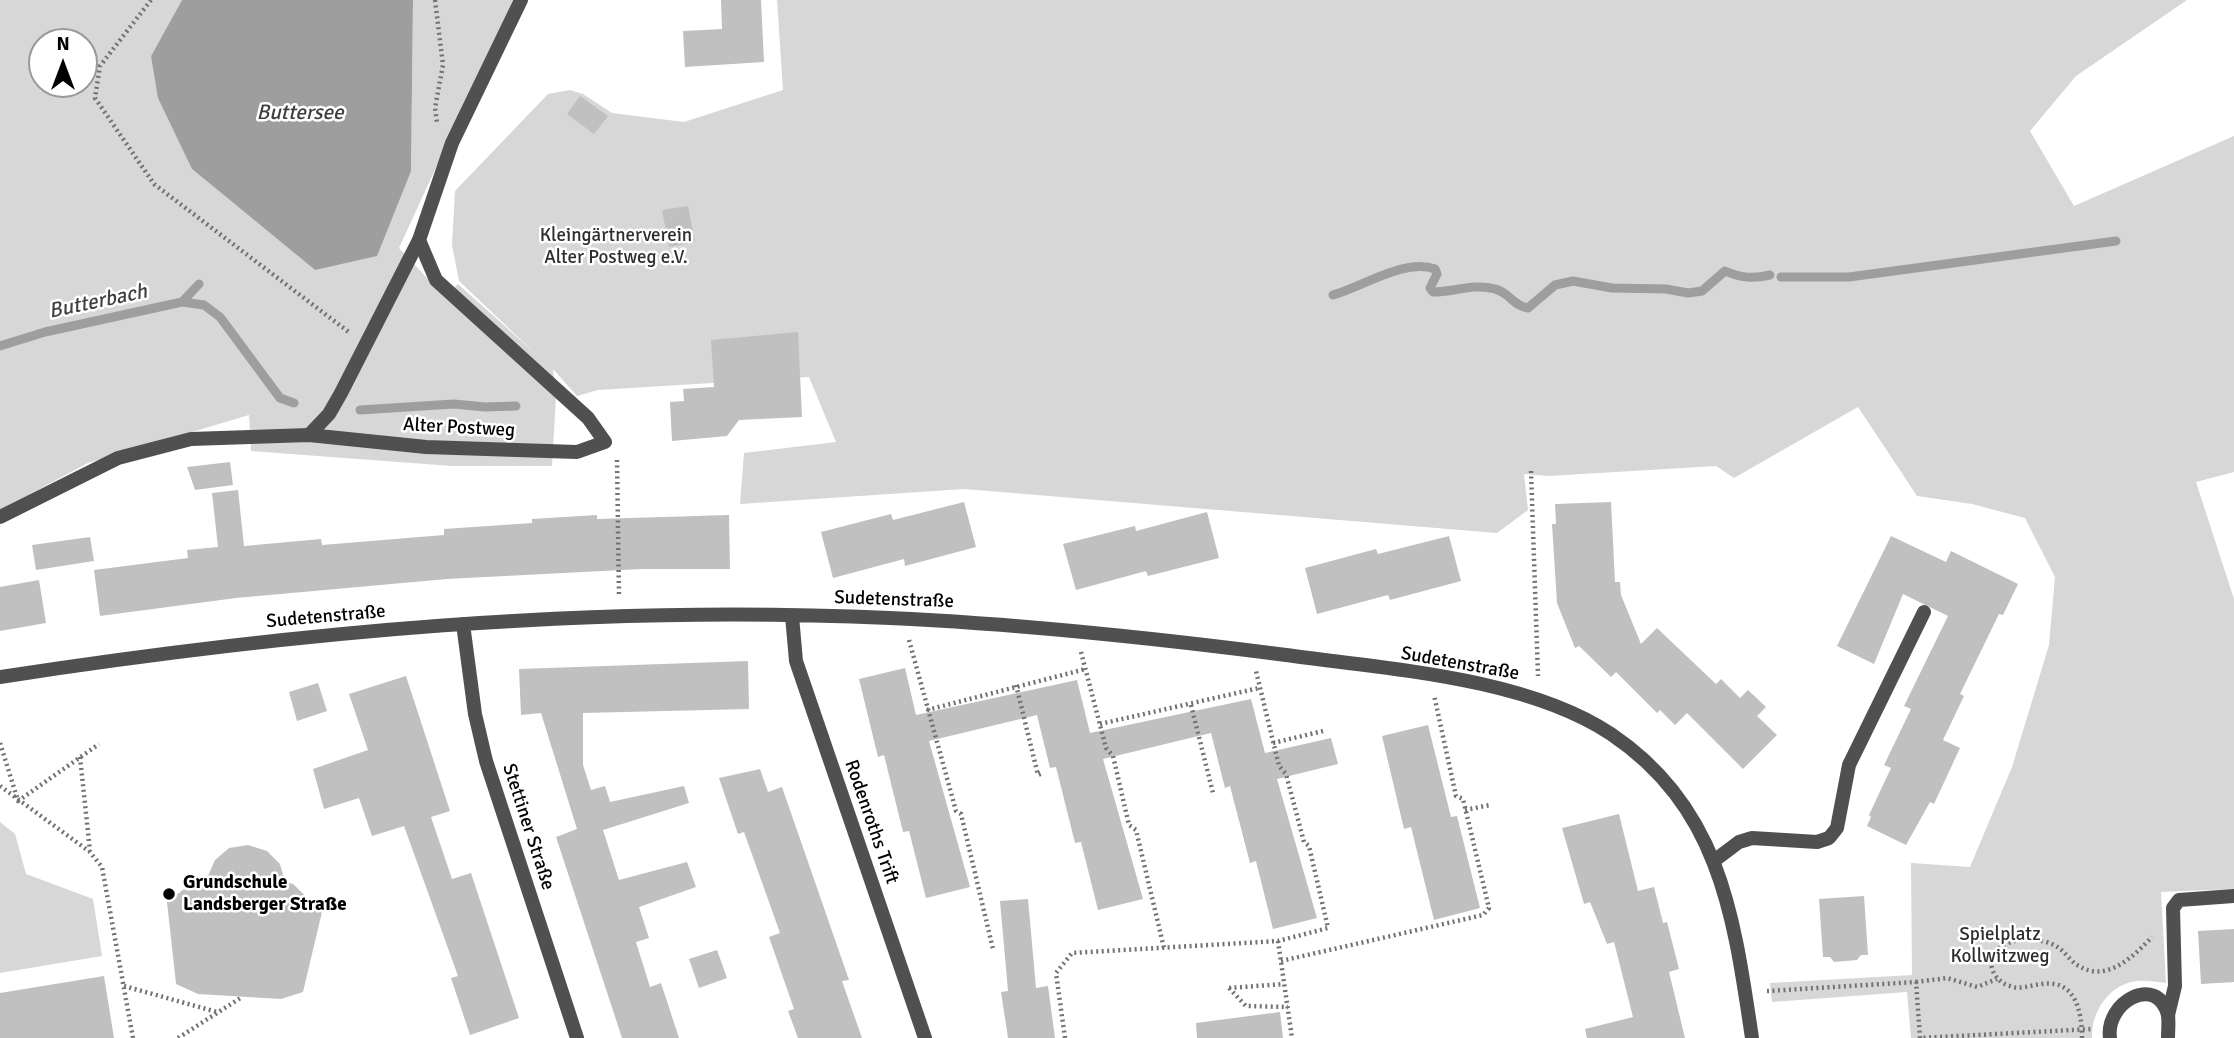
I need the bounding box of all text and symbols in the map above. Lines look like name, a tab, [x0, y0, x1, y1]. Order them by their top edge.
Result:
north arrow	[28, 28, 98, 98]
text: N	[56, 32, 70, 56]
water label: Buttersee	[256, 100, 344, 126]
park label: Kleingärtnerverein Alter Postweg e.V.	[540, 225, 692, 269]
water label: Butterbach	[47, 279, 149, 325]
street label: Alter Postweg	[402, 414, 516, 442]
street label: Sudetenstraße	[834, 587, 954, 613]
street label: Sudetenstraße	[265, 600, 387, 634]
street label: Sudetenstraße	[1399, 642, 1521, 686]
street label: Rodenroths Trift	[839, 757, 903, 887]
street label: Stettiner Straße	[497, 761, 559, 893]
place label: Grundschule Landsberger Straße	[183, 872, 347, 916]
marker: Grundschule Landsberger Straße	[161, 886, 177, 902]
park label: Spielplatz Kollwitzweg	[1950, 924, 2050, 968]

